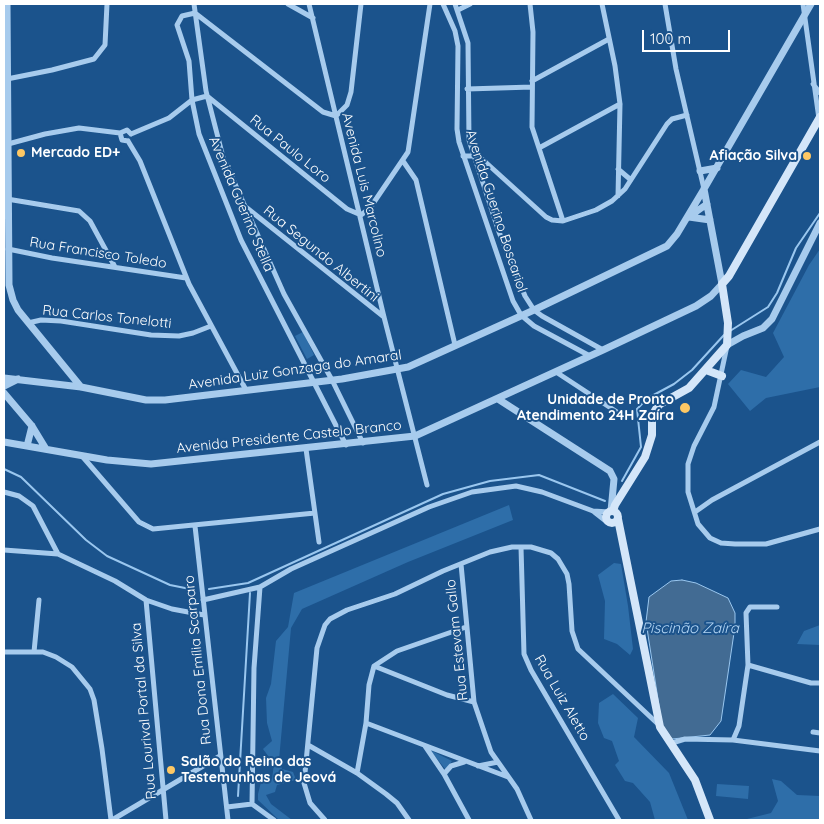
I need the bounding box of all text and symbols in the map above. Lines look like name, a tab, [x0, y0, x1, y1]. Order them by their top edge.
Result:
scale bar	[644, 20, 732, 52]
text: 100 m	[650, 29, 691, 48]
street label: Rua Paulo Loro	[246, 111, 334, 187]
street label: Avenida Luis Marcolino	[338, 111, 390, 259]
street label: Avenida Guerino Boscariol	[462, 128, 530, 294]
street label: Avenida Guerino Stella	[205, 134, 277, 274]
place label: Mercado ED+	[31, 145, 120, 161]
marker: Mercado ED+	[15, 147, 27, 159]
place label: Afiação Silva	[709, 148, 797, 164]
marker: Afiação Silva	[801, 150, 813, 162]
street label: Rua Segundo Albertini	[260, 202, 382, 306]
street label: Rua Francisco Toledo	[28, 234, 168, 272]
street label: Rua Carlos Tonelotti	[42, 302, 172, 332]
street label: Avenida Luiz Gonzaga do Amaral	[187, 347, 403, 393]
place label: Unidade de Pronto Atendimento 24H Zaíra	[517, 392, 674, 424]
marker: Unidade de Pronto Atendimento 24H Zaíra	[678, 401, 692, 415]
street label: Avenida Presidente Castelo Branco	[176, 417, 402, 457]
street label: Rua Dona Emília Scarparo	[181, 574, 215, 746]
street label: Rua Estevam Gallo	[442, 578, 472, 702]
water label: Piscinão Zaíra	[641, 619, 739, 637]
street label: Rua Lourival Portal da Silva	[128, 622, 160, 800]
street label: Rua Luiz Aletto	[531, 652, 593, 744]
place label: Salão do Reino das Testemunhas de Jeová	[181, 754, 336, 786]
marker: Salão do Reino das Testemunhas de Jeová	[165, 764, 177, 776]

